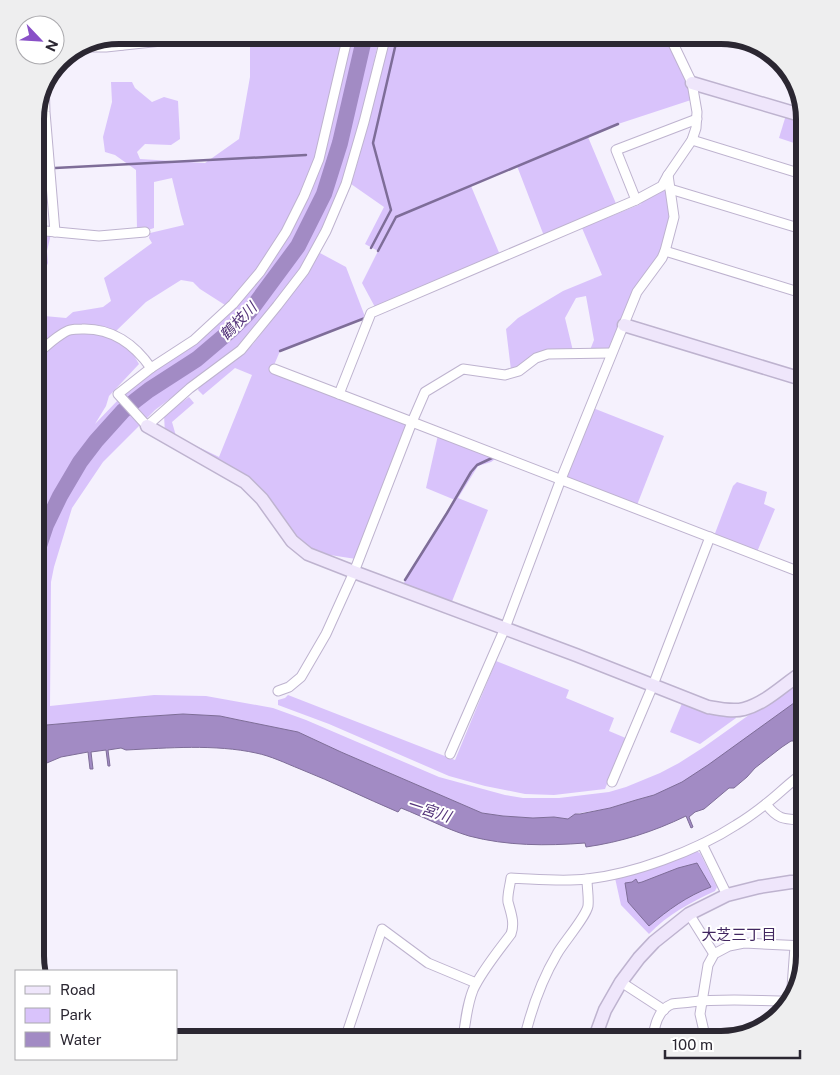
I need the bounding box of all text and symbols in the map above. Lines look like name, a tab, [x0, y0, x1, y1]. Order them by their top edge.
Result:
north arrow	[15, 15, 65, 65]
text: N	[42, 37, 61, 54]
water label: 鶴枝川	[216, 297, 261, 343]
water label: 一宮川	[405, 795, 455, 826]
district label: 大芝三丁目	[701, 926, 777, 943]
legend	[15, 970, 178, 1060]
text: Road	[60, 981, 96, 998]
text: Park	[60, 1006, 92, 1023]
scale bar	[665, 1028, 800, 1060]
text: Water	[60, 1031, 102, 1048]
text: 100 m	[672, 1036, 713, 1053]

